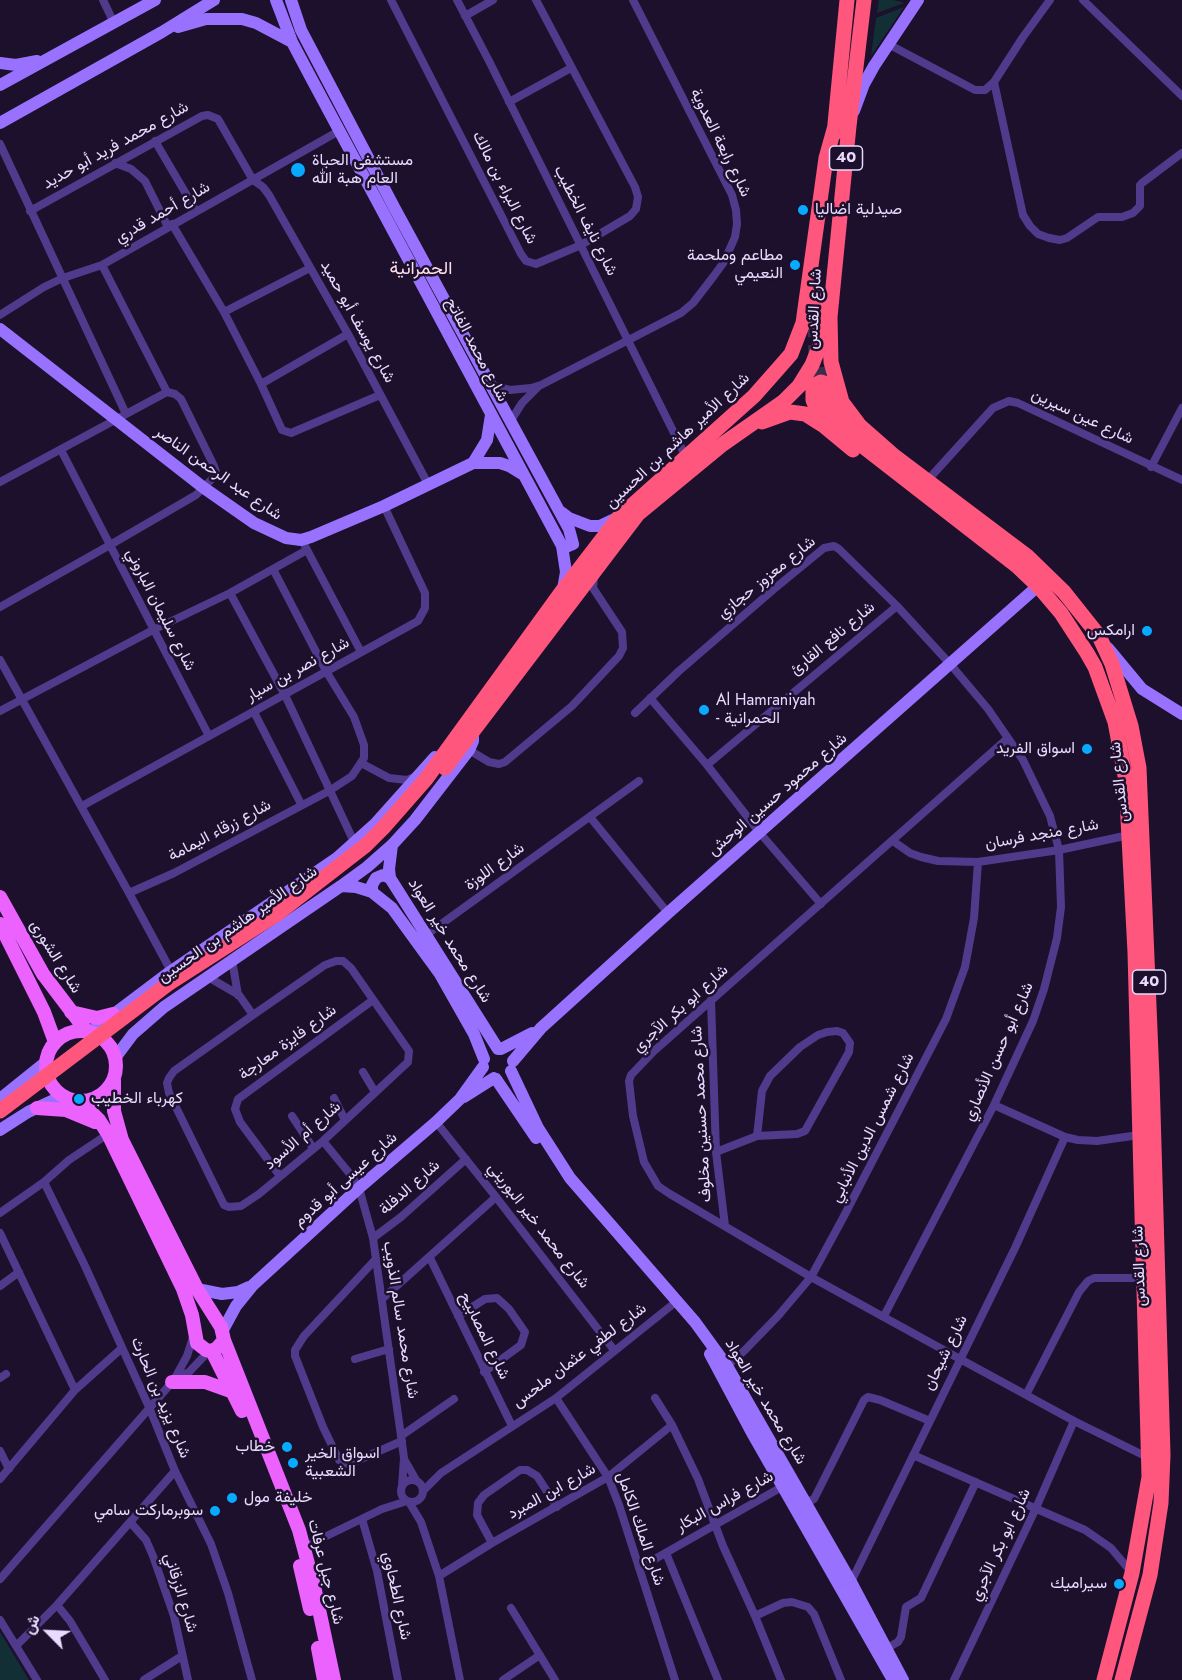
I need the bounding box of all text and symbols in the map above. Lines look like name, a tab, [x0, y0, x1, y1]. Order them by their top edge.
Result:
street label: شارع رابعة العدوية	[685, 86, 755, 200]
street label: شارع محمد فريد أبو حديد	[40, 98, 192, 194]
street label: شارع البراء بن مالك	[467, 128, 541, 248]
road number: 40	[830, 146, 862, 170]
place label: مستشفى الحياة العام هبة الله	[312, 151, 413, 189]
marker: مستشفى الحياة العام هبة الله	[289, 161, 307, 179]
street label: شارع نايف الخطيب	[549, 163, 621, 279]
street label: شارع أحمد قدري	[112, 178, 214, 248]
place label: صيدلية اضاليا	[815, 200, 902, 220]
marker: صيدلية اضاليا	[796, 203, 810, 217]
place label: مطاعم وملحمة النعيمي	[687, 246, 783, 284]
street label: شارع يوسف أبو حميد	[315, 258, 399, 386]
marker: مطاعم وملحمة النعيمي	[788, 258, 802, 272]
district label: الحمرانية	[390, 259, 452, 281]
street label: شارع القدس	[803, 268, 827, 350]
street label: شارع محمد الفاتح	[440, 295, 512, 405]
street label: شارع الأمير هاشم بن الحسين	[602, 369, 754, 513]
street label: شارع عين سيرين	[1028, 385, 1136, 449]
street label: شارع عبد الرحمن الناصر	[151, 423, 285, 525]
street label: شارع معزوز حجازي	[714, 533, 820, 623]
street label: شارع سليمان الباروني	[121, 546, 199, 674]
street label: شارع نافع القارئ	[787, 598, 879, 680]
place label: ارامكس	[1087, 621, 1135, 641]
marker: ارامكس	[1140, 624, 1154, 638]
street label: شارع نصر بن سيار	[243, 634, 353, 706]
place label: Al Hamraniyah - الحمرانية	[716, 691, 816, 729]
marker: Al Hamraniyah - الحمرانية	[697, 703, 711, 717]
street label: شارع محمود حسين الوحش	[705, 729, 851, 861]
place label: اسواق الفريد	[996, 739, 1075, 759]
street label: شارع القدس	[1106, 741, 1134, 823]
marker: اسواق الفريد	[1080, 742, 1094, 756]
street label: شارع زرقاء اليمامة	[165, 796, 275, 866]
street label: شارع منجد فرسان	[984, 816, 1100, 854]
street label: شارع اللوزة	[461, 839, 529, 895]
street label: شارع الأمير هاشم بن الحسين	[155, 863, 321, 987]
street label: شارع محمد خير العواد	[403, 875, 495, 1007]
street label: شارع الشورى	[25, 917, 85, 997]
street label: شارع ابو بكر الآجري	[629, 961, 733, 1057]
road number: 40	[1132, 970, 1166, 994]
street label: شارع أبو حسن الأنصاري	[960, 980, 1038, 1124]
street label: شارع فايزة معارجة	[235, 1001, 341, 1085]
street label: شارع محمد حسنين مخلوف	[688, 1025, 716, 1203]
street label: شارع شمس الدين الأنبابي	[827, 1050, 919, 1206]
place label: كهرباء الخطيب	[91, 1089, 183, 1109]
marker: كهرباء الخطيب	[72, 1092, 86, 1106]
street label: شارع أم الأسود	[261, 1098, 345, 1174]
street label: شارع عيسى أبو قدوم	[290, 1128, 402, 1232]
street label: شارع الدفلة	[376, 1156, 444, 1220]
street label: شارع محمد خير البوريني	[483, 1159, 593, 1293]
street label: شارع القدس	[1129, 1225, 1151, 1307]
street label: شارع محمد سالم الذويب	[378, 1240, 422, 1400]
street label: شارع المصابيح	[455, 1289, 513, 1383]
street label: شارع لطفي عثمان ملحس	[509, 1299, 651, 1413]
street label: شارع شيحان	[920, 1312, 972, 1394]
street label: شارع يزيد بن الحارث	[126, 1335, 194, 1461]
street label: شارع محمد خير العواد	[720, 1336, 810, 1468]
place label: خطاب	[235, 1437, 275, 1457]
marker: خطاب	[280, 1440, 294, 1454]
place label: اسواق الخير الشعبية	[305, 1444, 380, 1482]
marker: اسواق الخير الشعبية	[286, 1456, 300, 1470]
street label: شارع ابن المبرد	[505, 1460, 599, 1524]
street label: شارع فراس البكار	[673, 1467, 777, 1537]
street label: شارع الملك الكامل	[612, 1470, 668, 1588]
street label: شارع ابو بكر الآجري	[966, 1486, 1036, 1604]
place label: خليفة مول	[244, 1488, 313, 1508]
marker: خليفة مول	[225, 1491, 239, 1505]
place label: سوبرماركت سامي	[94, 1501, 203, 1521]
marker: سوبرماركت سامي	[208, 1504, 222, 1518]
street label: شارع جبل عرفات	[303, 1517, 347, 1627]
street label: شارع الطحاوي	[377, 1550, 415, 1642]
street label: شارع الزرقاني	[159, 1551, 201, 1635]
place label: سيراميك	[1050, 1574, 1107, 1594]
marker: سيراميك	[1112, 1577, 1126, 1591]
north arrow	[18, 1602, 78, 1662]
text: ش	[17, 1611, 46, 1638]

